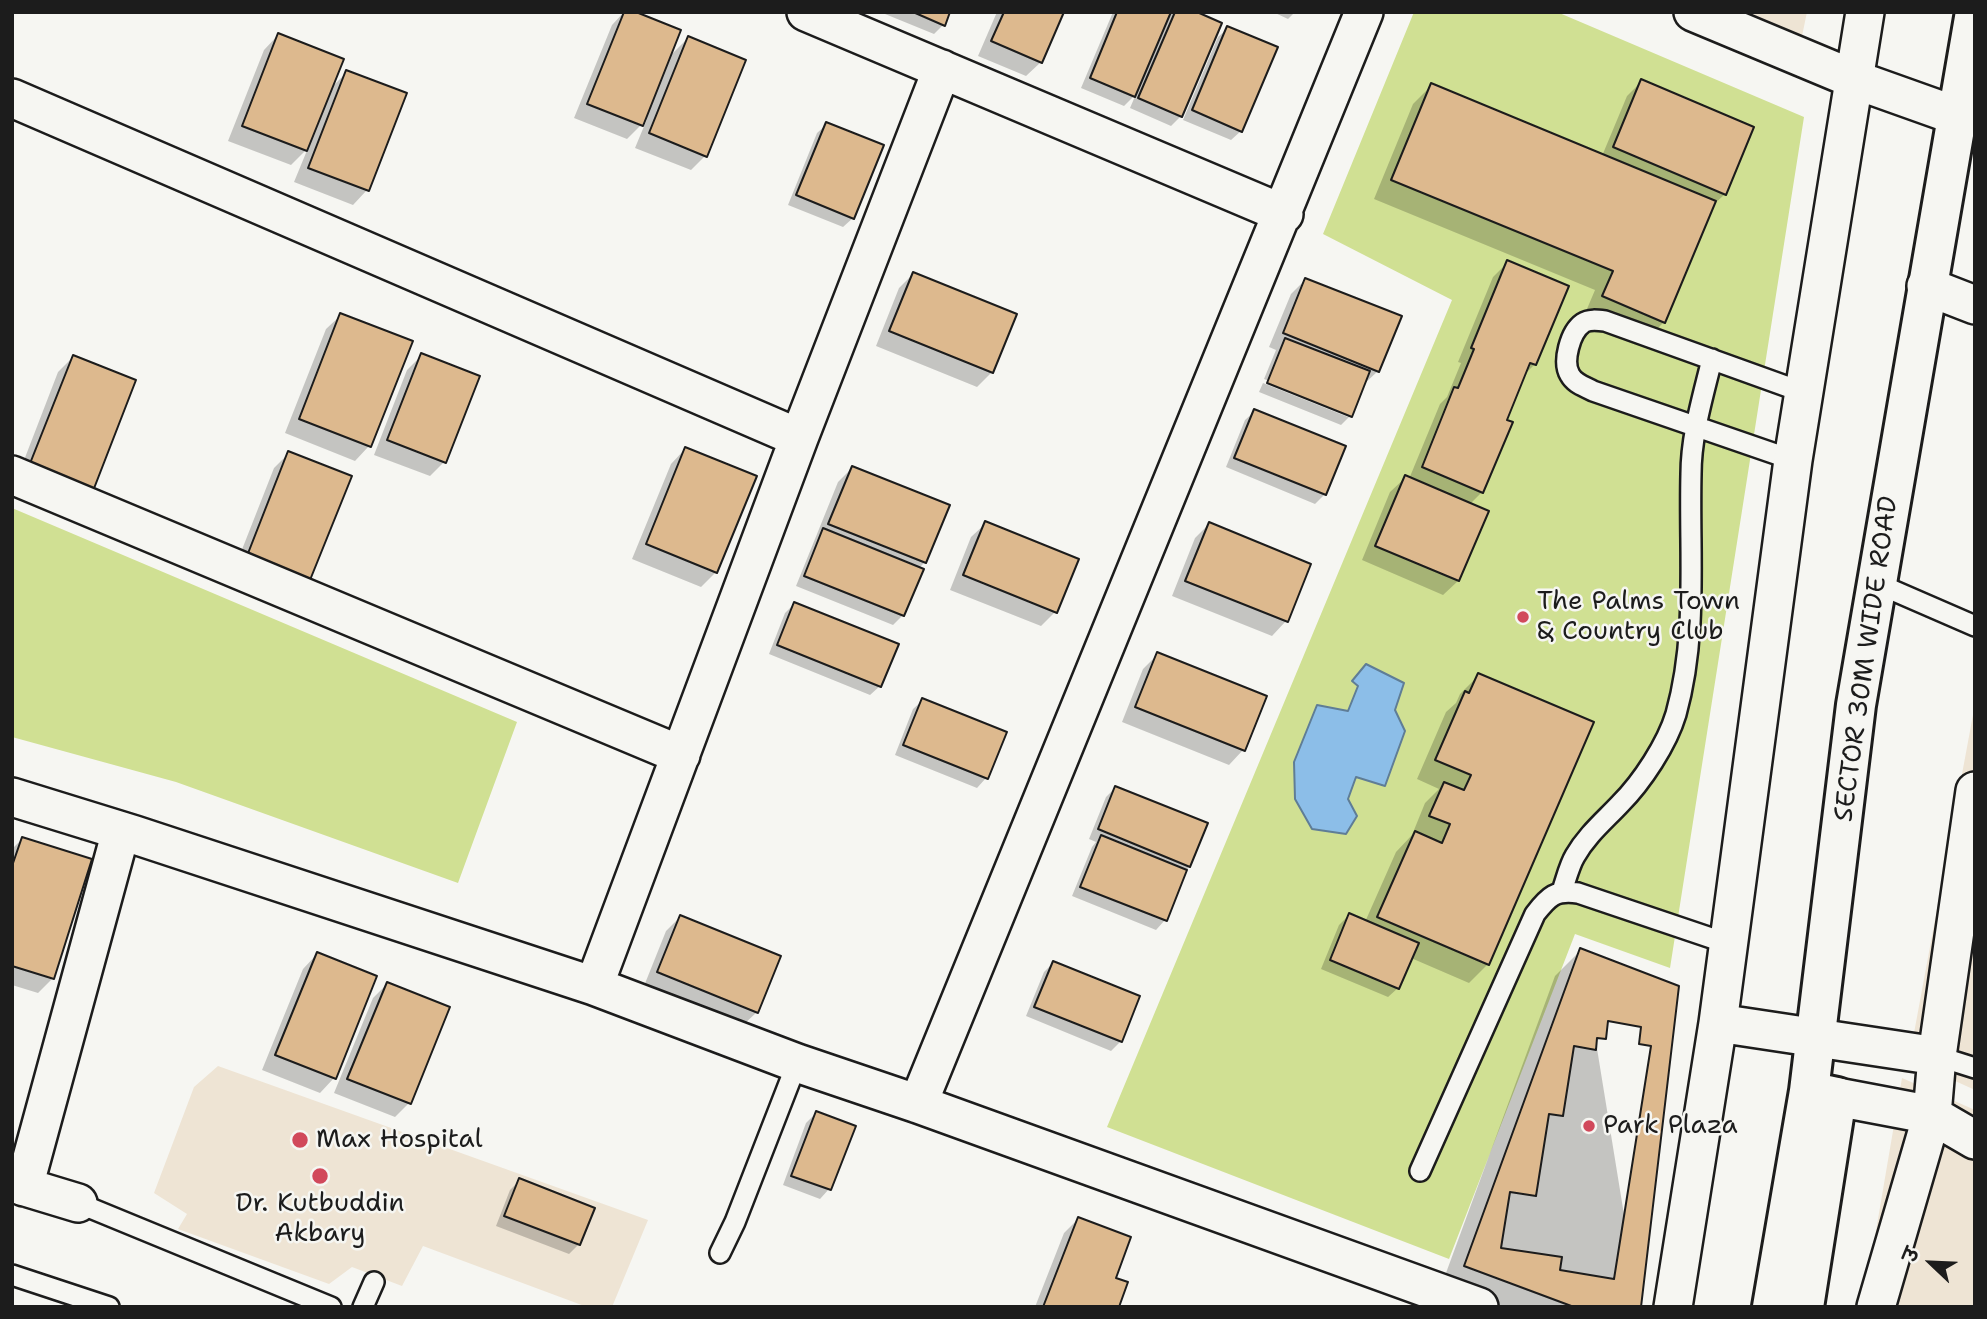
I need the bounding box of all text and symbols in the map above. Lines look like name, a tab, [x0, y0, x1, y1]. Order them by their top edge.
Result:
street label: SECTOR 30M WIDE ROAD	[1829, 494, 1905, 824]
place label: The Palms Town & Country Club	[1537, 586, 1740, 648]
marker: The Palms Town & Country Club	[1515, 609, 1531, 625]
place label: Park Plaza	[1603, 1110, 1738, 1142]
marker: Park Plaza	[1581, 1118, 1597, 1134]
place label: Max Hospital	[316, 1124, 482, 1156]
marker: Max Hospital	[290, 1130, 310, 1150]
marker: Dr. Kutbuddin Akbary	[310, 1166, 330, 1186]
place label: Dr. Kutbuddin Akbary	[236, 1188, 404, 1250]
north arrow	[1896, 1228, 1966, 1298]
text: उ	[1897, 1244, 1925, 1265]

